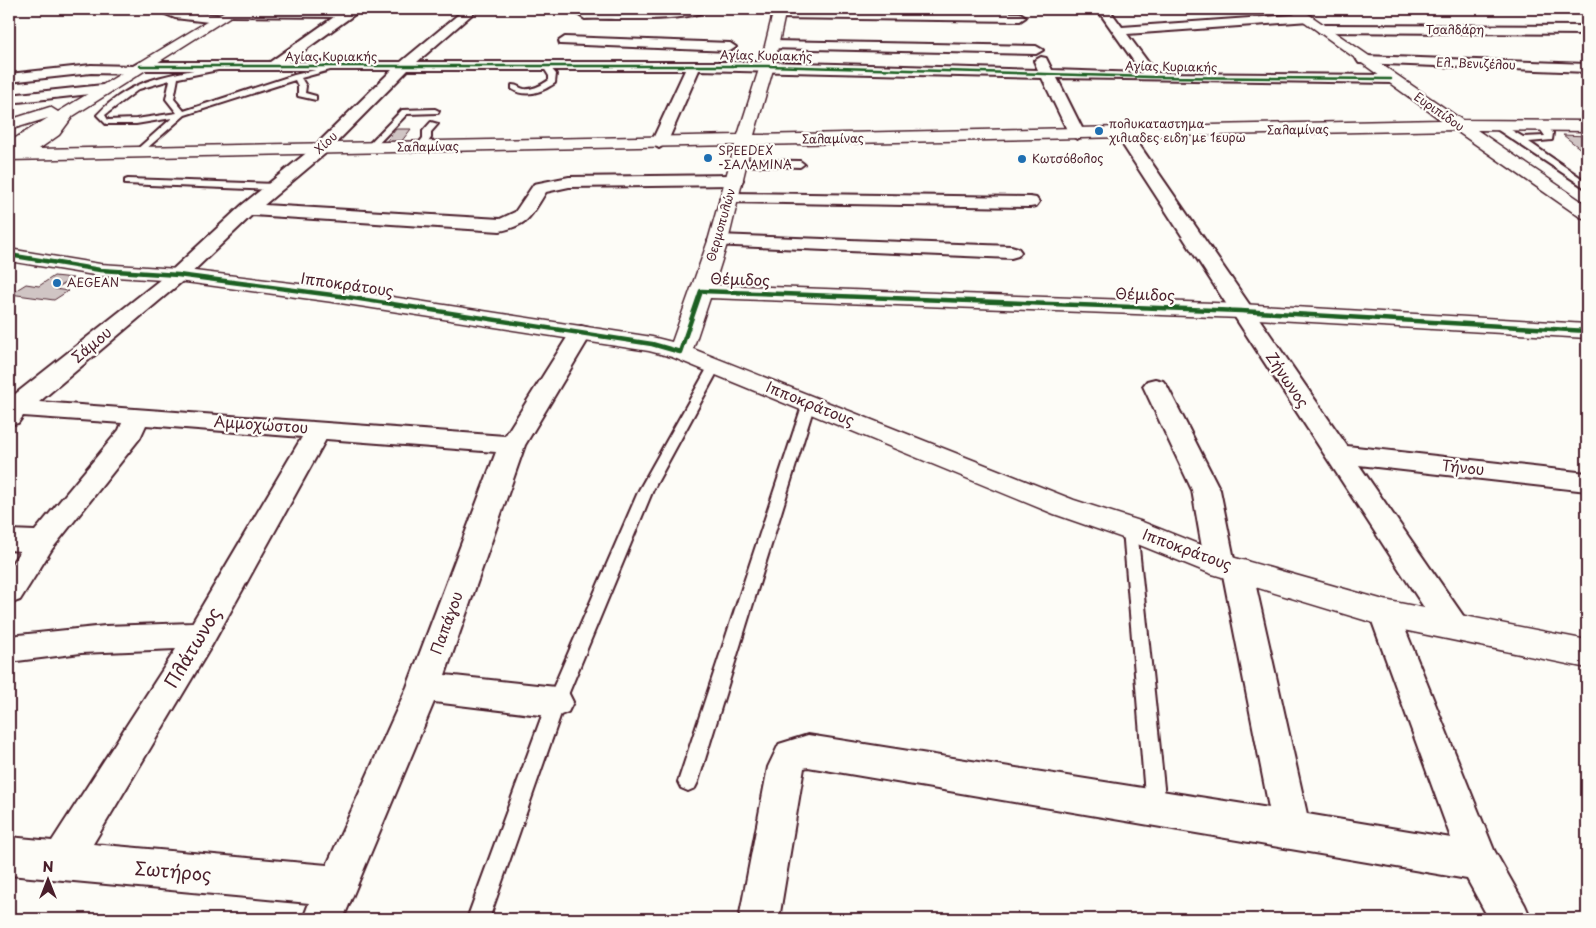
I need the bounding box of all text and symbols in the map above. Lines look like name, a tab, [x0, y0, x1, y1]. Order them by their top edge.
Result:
street label: Τσαλδάρη	[1426, 20, 1484, 38]
street label: Αγίας Κυριακής	[720, 45, 812, 65]
street label: Αγίας Κυριακής	[285, 47, 377, 65]
street label: Ελ. Βενιζέλου	[1436, 53, 1516, 73]
street label: Αγίας Κυριακής	[1125, 56, 1217, 76]
street label: Ευριπίδου	[1411, 87, 1469, 135]
place label: πολυκαταστημα χιλιαδες ειδη με 1ευρω	[1109, 114, 1246, 146]
street label: Σαλαμίνας	[1267, 119, 1329, 139]
marker: πολυκαταστημα χιλιαδες ειδη με 1ευρω	[1093, 125, 1105, 137]
street label: Χίου	[310, 127, 341, 158]
street label: Σαλαμίνας	[802, 128, 864, 148]
street label: Σαλαμίνας	[397, 136, 459, 156]
place label: SPEEDEX -ΣΑΛΑΜΙΝΑ	[718, 141, 792, 173]
place label: Κωτσόβολος	[1032, 149, 1103, 167]
marker: SPEEDEX -ΣΑΛΑΜΙΝΑ	[702, 152, 714, 164]
marker: Κωτσόβολος	[1016, 153, 1028, 165]
street label: Θερμοπυλών	[701, 186, 739, 264]
street label: Ιπποκράτους	[299, 266, 395, 301]
street label: Θέμιδος	[710, 266, 771, 291]
place label: AEGEAN	[67, 273, 119, 291]
marker: AEGEAN	[51, 277, 63, 289]
street label: Θέμιδος	[1115, 281, 1176, 306]
street label: Σάμου	[66, 320, 116, 367]
street label: Ζήνωνος	[1261, 347, 1316, 412]
street label: Ιπποκράτους	[763, 374, 859, 431]
street label: Αμμοχώστου	[213, 409, 309, 438]
street label: Τήνου	[1441, 453, 1486, 480]
street label: Ιπποκράτους	[1140, 522, 1236, 576]
street label: Παπάγου	[424, 588, 468, 657]
street label: Πλάτωνος	[157, 601, 227, 693]
street label: Σωτήρος	[134, 854, 212, 887]
north arrow	[22, 856, 72, 906]
text: N	[42, 856, 54, 877]

